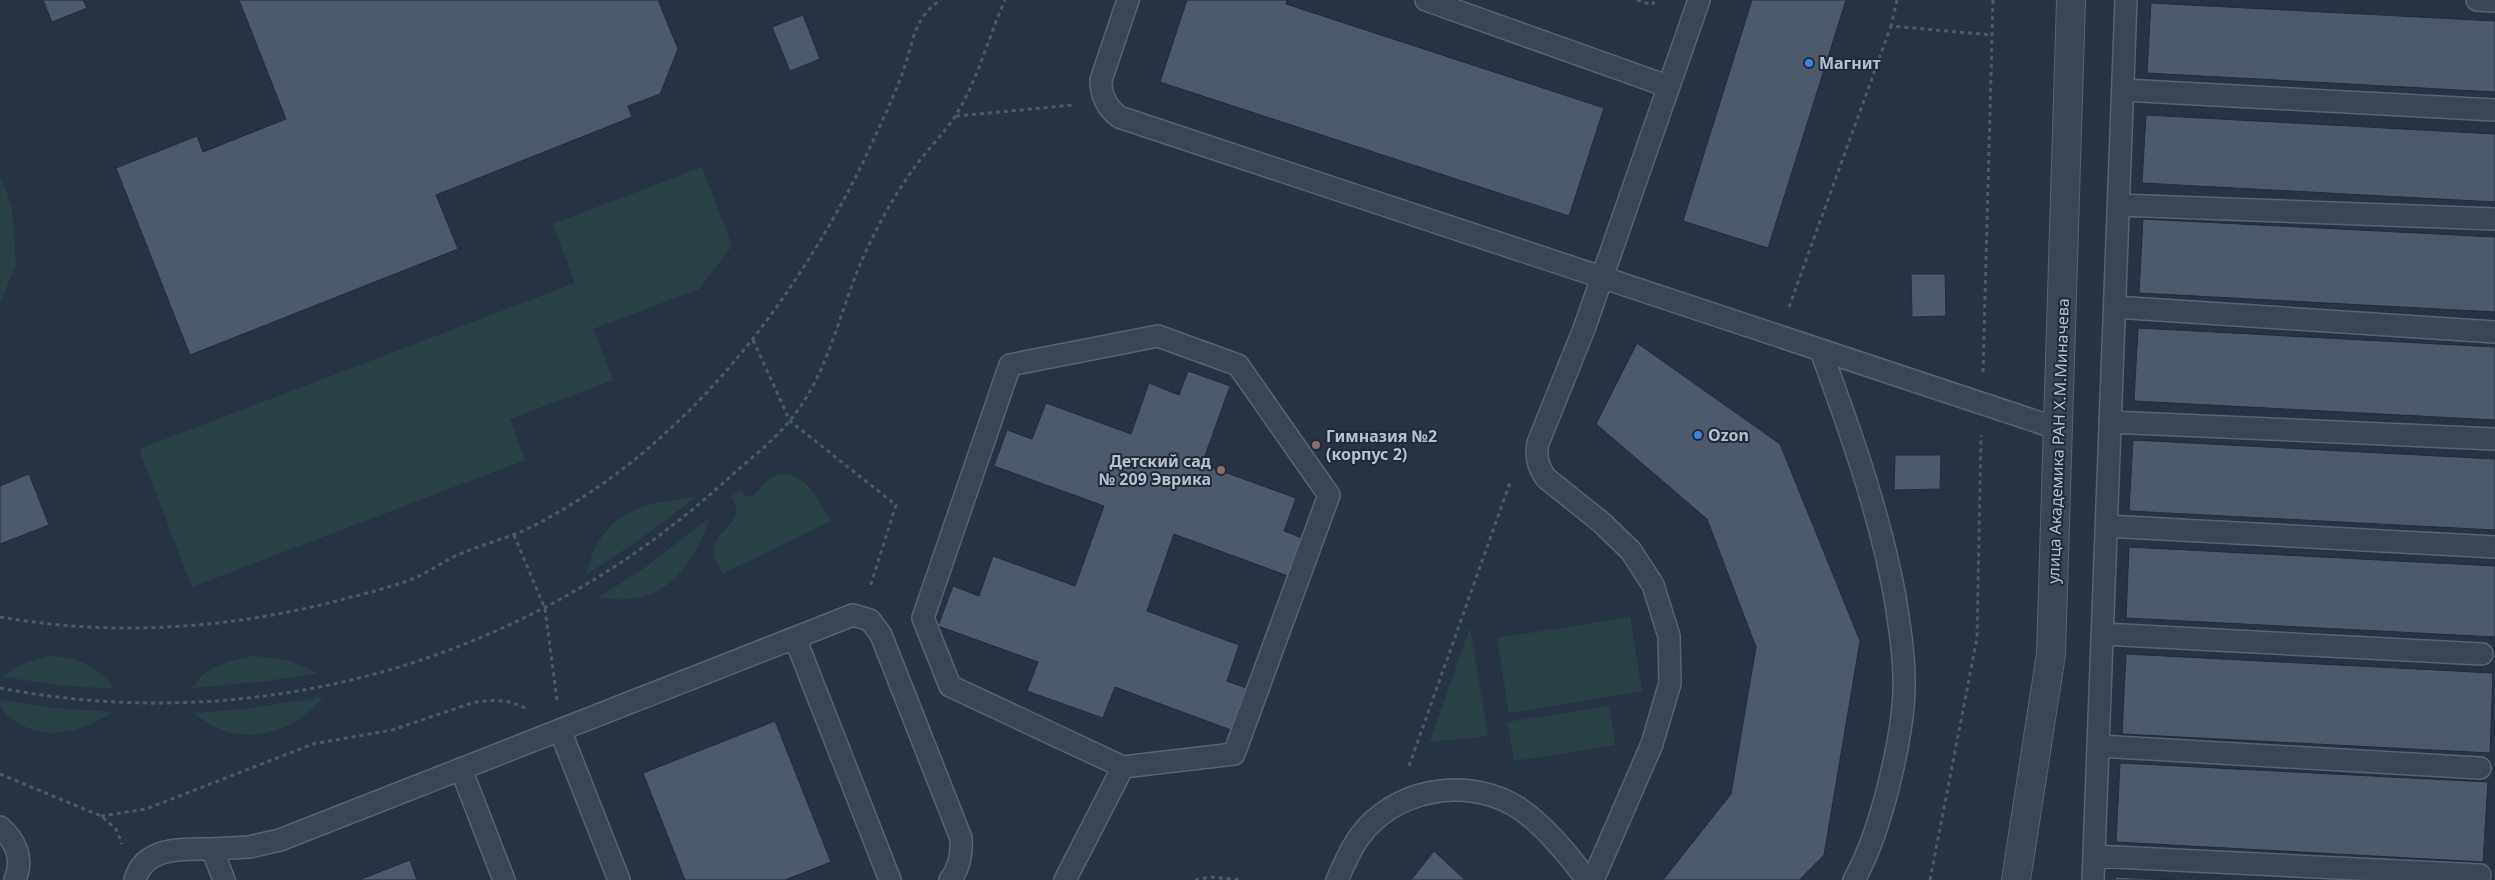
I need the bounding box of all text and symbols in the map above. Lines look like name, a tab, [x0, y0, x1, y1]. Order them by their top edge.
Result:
place label: Магнит	[1819, 52, 1881, 74]
marker: Магнит	[1803, 57, 1815, 69]
street label: улица Академика РАН Х.М.Миначева	[2042, 298, 2074, 584]
place label: Ozon	[1708, 424, 1749, 446]
place label: Гимназия №2 (корпус 2)	[1326, 425, 1437, 465]
marker: Ozon	[1692, 429, 1704, 441]
marker: Гимназия №2 (корпус 2)	[1310, 439, 1322, 451]
place label: Детский сад № 209 Эврика	[1099, 450, 1212, 490]
marker: Детский сад № 209 Эврика	[1215, 464, 1227, 476]

